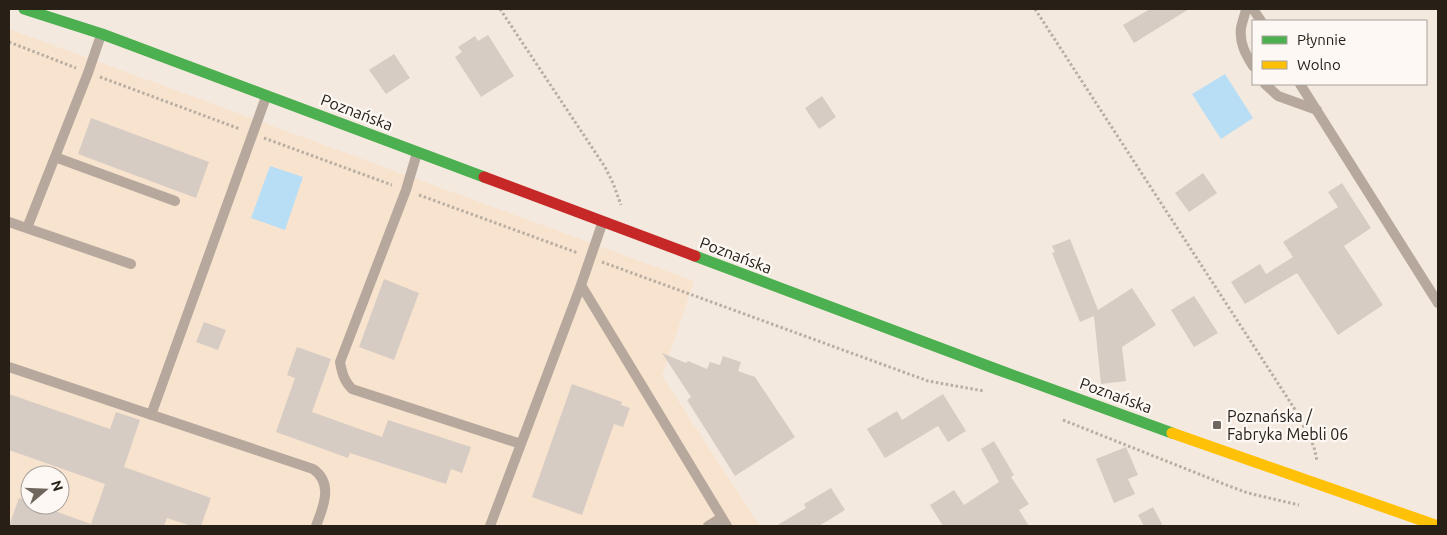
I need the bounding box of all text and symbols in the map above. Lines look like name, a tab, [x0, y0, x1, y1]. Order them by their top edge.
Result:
legend	[1252, 20, 1427, 85]
text: Płynnie	[1297, 31, 1346, 48]
text: Wolno	[1297, 56, 1341, 73]
street label: Poznańska	[318, 90, 396, 134]
street label: Poznańska	[697, 233, 775, 277]
street label: Poznańska	[1077, 374, 1155, 416]
place label: Poznańska / Fabryka Mebli 06	[1227, 407, 1348, 443]
marker: Poznańska / Fabryka Mebli 06	[1211, 419, 1223, 431]
north arrow	[20, 465, 70, 515]
text: N	[48, 478, 67, 493]

